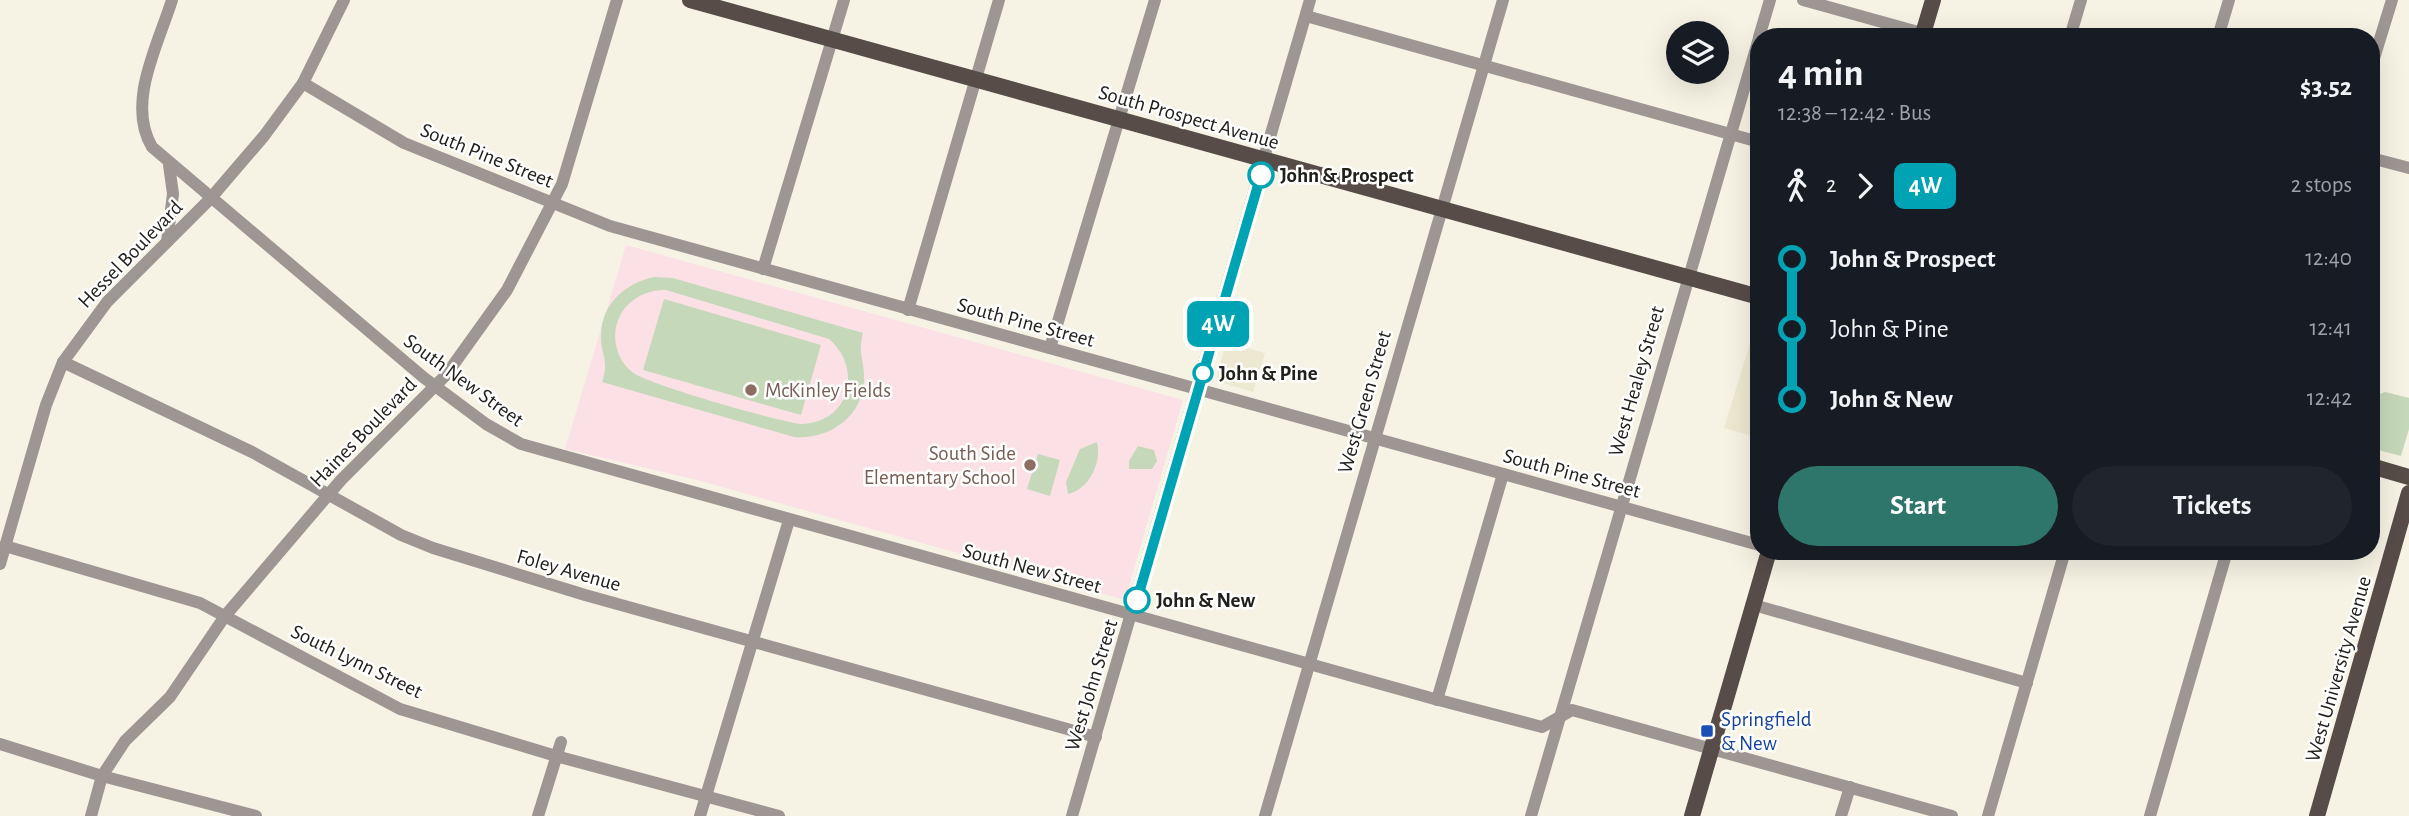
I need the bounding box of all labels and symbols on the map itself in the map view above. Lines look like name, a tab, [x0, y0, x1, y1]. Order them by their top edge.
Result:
street label: South Prospect Avenue	[1096, 82, 1282, 153]
street label: South Pine Street	[418, 119, 556, 192]
marker: John & Prospect	[1248, 162, 1274, 188]
place label: John & Prospect	[1280, 165, 1414, 186]
street label: Hessel Boulevard	[74, 197, 187, 312]
street label: South Pine Street	[955, 294, 1097, 351]
line badge: 4W	[1186, 301, 1250, 347]
street label: West Healey Street	[1605, 303, 1668, 459]
street label: West Green Street	[1334, 328, 1395, 476]
street label: South New Street	[400, 330, 528, 431]
marker: John & Pine	[1193, 363, 1213, 383]
place label: John & Pine	[1219, 363, 1318, 384]
street label: Haines Boulevard	[306, 373, 421, 491]
place label: McKinley Fields	[765, 380, 891, 401]
marker: McKinley Fields	[743, 382, 759, 398]
place label: South Side Elementary School	[864, 443, 1016, 488]
street label: South Pine Street	[1501, 445, 1643, 502]
marker: South Side Elementary School	[1022, 457, 1038, 473]
street label: South New Street	[960, 540, 1104, 597]
street label: Foley Avenue	[514, 546, 623, 595]
street label: West University Avenue	[2302, 574, 2375, 764]
marker: John & New	[1124, 587, 1150, 613]
place label: John & New	[1156, 590, 1256, 611]
street label: West John Street	[1062, 617, 1122, 753]
street label: South Lynn Street	[288, 621, 426, 702]
place label: Springfield & New	[1721, 709, 1812, 754]
marker: Springfield & New	[1699, 723, 1715, 739]

